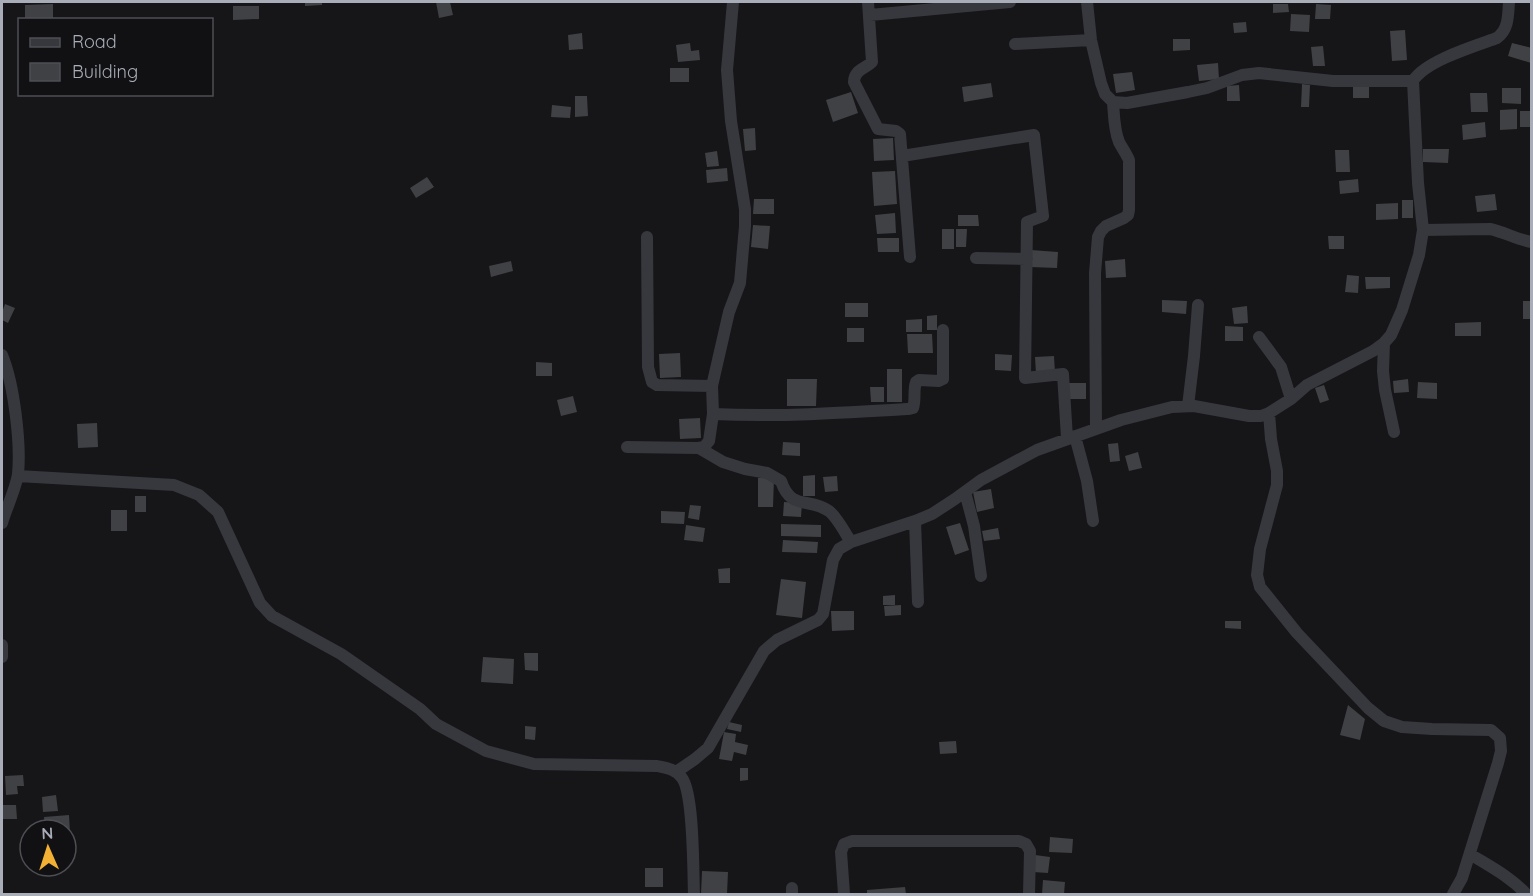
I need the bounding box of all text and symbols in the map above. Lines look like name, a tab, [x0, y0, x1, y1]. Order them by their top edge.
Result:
legend	[18, 18, 213, 96]
text: Road	[72, 30, 117, 53]
text: Building	[72, 60, 138, 83]
north arrow	[18, 818, 78, 878]
text: N	[41, 823, 54, 843]

